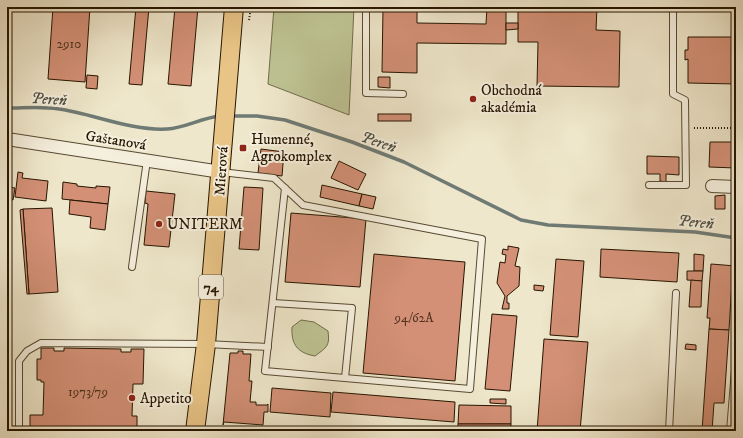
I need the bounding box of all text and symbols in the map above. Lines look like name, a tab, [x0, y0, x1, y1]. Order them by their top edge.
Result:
house number: 2910	[57, 36, 81, 52]
place label: Obchodná akadémia	[481, 81, 543, 117]
water label: Pereň	[30, 88, 68, 110]
marker: Obchodná akadémia	[468, 94, 478, 104]
street label: Gaštanová	[84, 126, 148, 155]
water label: Pereň	[358, 127, 400, 158]
place label: Humenné, Agrokomplex	[251, 130, 333, 166]
marker: Humenné, Agrokomplex	[238, 143, 248, 153]
street label: Mierová	[210, 145, 233, 196]
water label: Pereň	[677, 210, 716, 234]
place label: UNITERM	[167, 215, 243, 234]
marker: UNITERM	[154, 219, 164, 229]
road number: 74	[199, 275, 223, 299]
house number: 94/62A	[394, 310, 434, 326]
house number: 1973/79	[68, 384, 108, 400]
place label: Appetito	[140, 389, 192, 408]
marker: Appetito	[127, 393, 137, 403]

